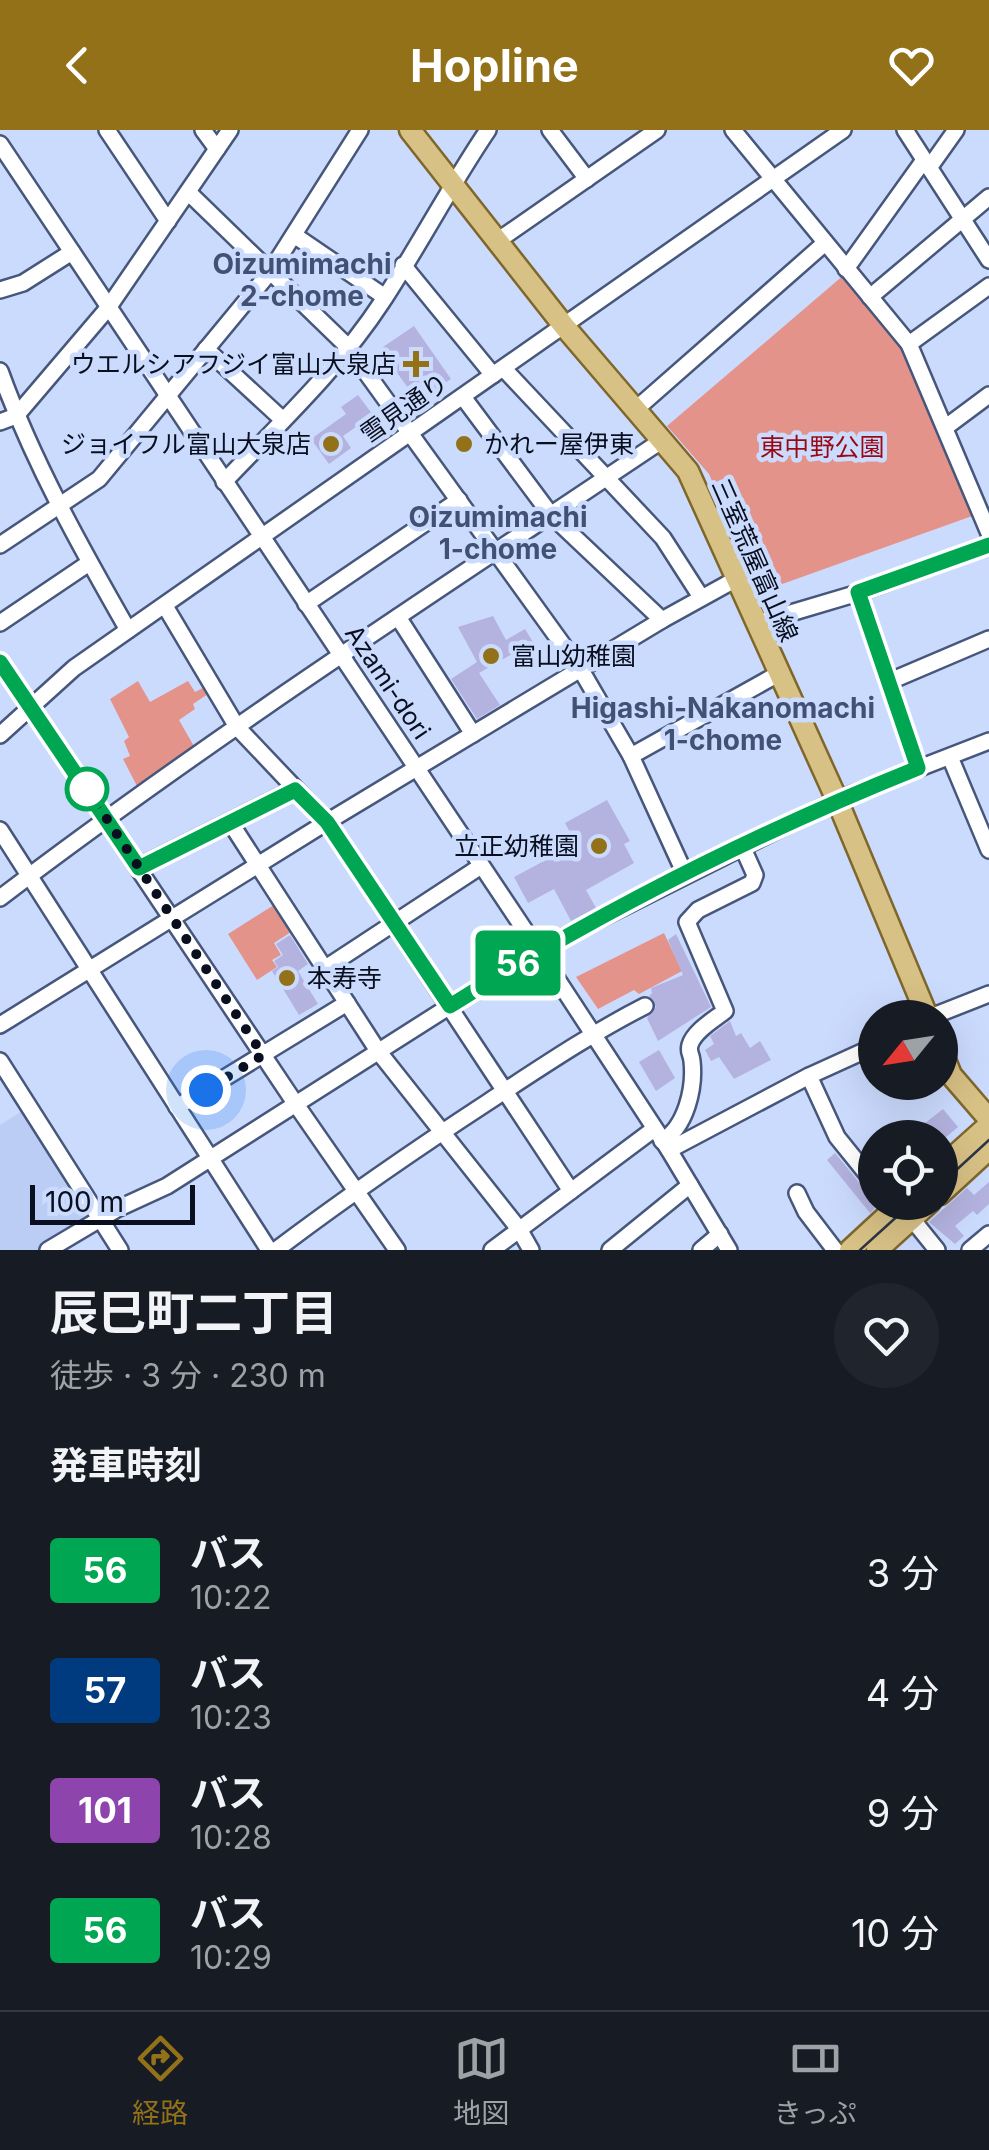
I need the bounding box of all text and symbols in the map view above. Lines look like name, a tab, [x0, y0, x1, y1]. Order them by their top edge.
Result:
icon: back	[50, 38, 105, 93]
text: Hopline	[410, 38, 579, 93]
icon: heart	[884, 38, 939, 93]
district label: Oizumimachi 2-chome	[212, 247, 392, 313]
place label: ウエルシアフジイ富山大泉店	[71, 349, 396, 379]
marker: ウエルシアフジイ富山大泉店	[405, 353, 427, 375]
street label: 雪見通り	[354, 367, 454, 449]
place label: ジョイフル富山大泉店	[61, 429, 311, 459]
place label: かれー屋伊東	[484, 429, 634, 459]
park label: 東中野公園	[759, 432, 885, 462]
marker: ジョイフル富山大泉店	[320, 433, 342, 455]
marker: かれー屋伊東	[453, 433, 475, 455]
street label: 三室荒屋富山線	[706, 474, 804, 646]
district label: Oizumimachi 1-chome	[408, 500, 588, 566]
street label: Azami-dori	[339, 619, 437, 745]
place label: 富山幼稚園	[511, 641, 636, 671]
marker: 富山幼稚園	[480, 645, 502, 667]
district label: Higashi-Nakanomachi 1-chome	[571, 691, 875, 757]
unlabelled marker	[66, 768, 108, 810]
place label: 立正幼稚園	[454, 831, 579, 861]
marker: 立正幼稚園	[588, 835, 610, 857]
line badge: 56	[473, 930, 563, 996]
text: 56	[495, 942, 541, 984]
place label: 本寿寺	[307, 963, 382, 993]
marker: 本寿寺	[276, 967, 298, 989]
north arrow	[858, 1000, 958, 1100]
map controls	[858, 1000, 958, 1220]
your location	[181, 1065, 231, 1115]
button: locate	[858, 1120, 958, 1220]
scale bar	[30, 1180, 195, 1224]
text: 100 m	[45, 1185, 124, 1219]
text: 辰巳町二丁目	[50, 1283, 338, 1342]
button: heart	[834, 1283, 939, 1388]
text: 徒歩 · 3 分 · 230 m	[50, 1356, 326, 1395]
text: 発車時刻	[50, 1442, 202, 1488]
text: バス	[190, 1530, 266, 1576]
text: 56	[82, 1549, 128, 1591]
text: 3 分	[867, 1550, 939, 1596]
text: 10:22	[190, 1578, 271, 1617]
text: バス	[190, 1650, 266, 1696]
text: 57	[84, 1669, 126, 1711]
text: 4 分	[866, 1670, 939, 1716]
text: 10:23	[190, 1698, 272, 1737]
text: バス	[190, 1770, 266, 1816]
text: 101	[78, 1789, 132, 1831]
text: 9 分	[867, 1790, 939, 1836]
text: 10:28	[190, 1818, 272, 1857]
text: バス	[190, 1890, 266, 1936]
text: 56	[82, 1909, 128, 1951]
text: 10 分	[851, 1910, 939, 1956]
text: 10:29	[190, 1938, 272, 1977]
tab: 経路	[132, 2031, 188, 2131]
tab: 地図	[453, 2031, 509, 2131]
tab: きっぷ	[774, 2031, 857, 2131]

